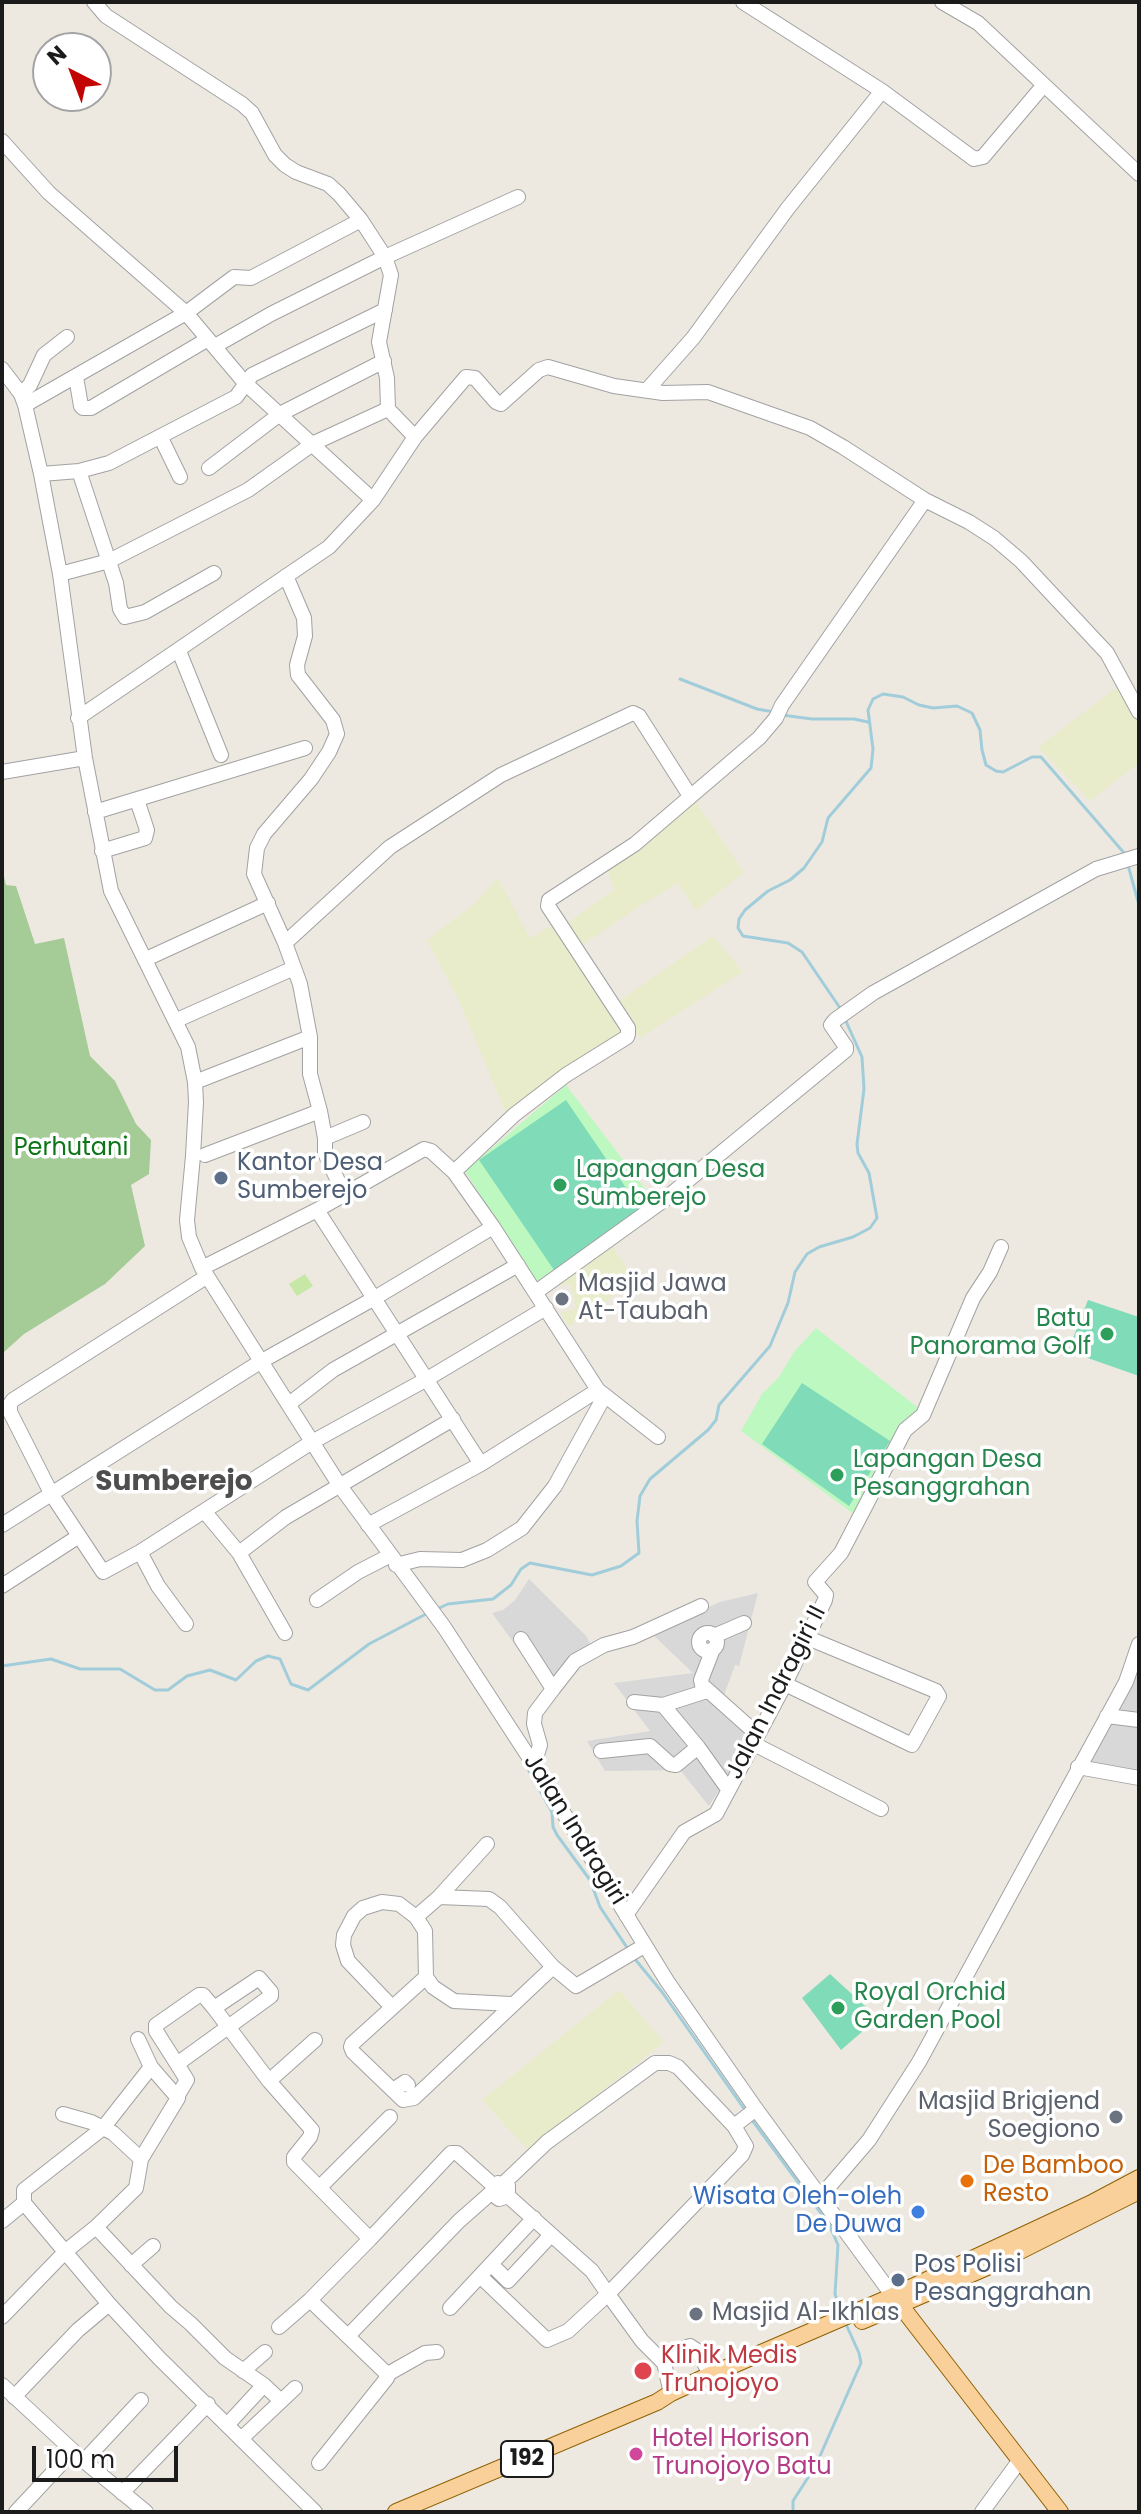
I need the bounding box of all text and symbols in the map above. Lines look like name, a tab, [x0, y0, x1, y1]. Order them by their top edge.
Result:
north arrow	[32, 32, 112, 112]
text: N	[40, 38, 73, 72]
park label: Perhutani	[14, 1135, 128, 1163]
place label: Kantor Desa Sumberejo	[237, 1150, 383, 1206]
place label: Lapangan Desa Sumberejo	[576, 1157, 765, 1213]
marker: Kantor Desa Sumberejo	[212, 1169, 230, 1187]
marker: Lapangan Desa Sumberejo	[551, 1176, 569, 1194]
place label: Masjid Jawa At-Taubah	[578, 1271, 727, 1327]
marker: Masjid Jawa At-Taubah	[553, 1290, 571, 1308]
place label: Batu Panorama Golf	[910, 1306, 1091, 1362]
marker: Batu Panorama Golf	[1098, 1325, 1116, 1343]
place label: Lapangan Desa Pesanggrahan	[853, 1447, 1042, 1503]
district label: Sumberejo	[95, 1466, 253, 1500]
marker: Lapangan Desa Pesanggrahan	[828, 1466, 846, 1484]
street label: Jalan Indragiri II	[721, 1602, 833, 1784]
street label: Jalan Indragiri	[516, 1749, 632, 1911]
place label: Royal Orchid Garden Pool	[854, 1980, 1006, 2036]
marker: Royal Orchid Garden Pool	[829, 1999, 847, 2017]
place label: Masjid Brigjend Soegiono	[918, 2089, 1100, 2145]
marker: Masjid Brigjend Soegiono	[1107, 2108, 1125, 2126]
place label: De Bamboo Resto	[983, 2153, 1124, 2209]
marker: De Bamboo Resto	[958, 2172, 976, 2190]
place label: Wisata Oleh-oleh De Duwa	[693, 2184, 902, 2240]
marker: Wisata Oleh-oleh De Duwa	[909, 2203, 927, 2221]
place label: Pos Polisi Pesanggrahan	[914, 2252, 1091, 2308]
marker: Pos Polisi Pesanggrahan	[889, 2271, 907, 2289]
place label: Masjid Al-Ikhlas	[712, 2300, 899, 2328]
marker: Masjid Al-Ikhlas	[687, 2305, 705, 2323]
place label: Klinik Medis Trunojoyo	[661, 2343, 797, 2399]
marker: Klinik Medis Trunojoyo	[632, 2360, 654, 2382]
place label: Hotel Horison Trunojoyo Batu	[652, 2426, 832, 2482]
scale bar	[36, 2430, 182, 2480]
road number: 192	[501, 2441, 553, 2477]
text: 100 m	[46, 2443, 115, 2476]
marker: Hotel Horison Trunojoyo Batu	[627, 2445, 645, 2463]

